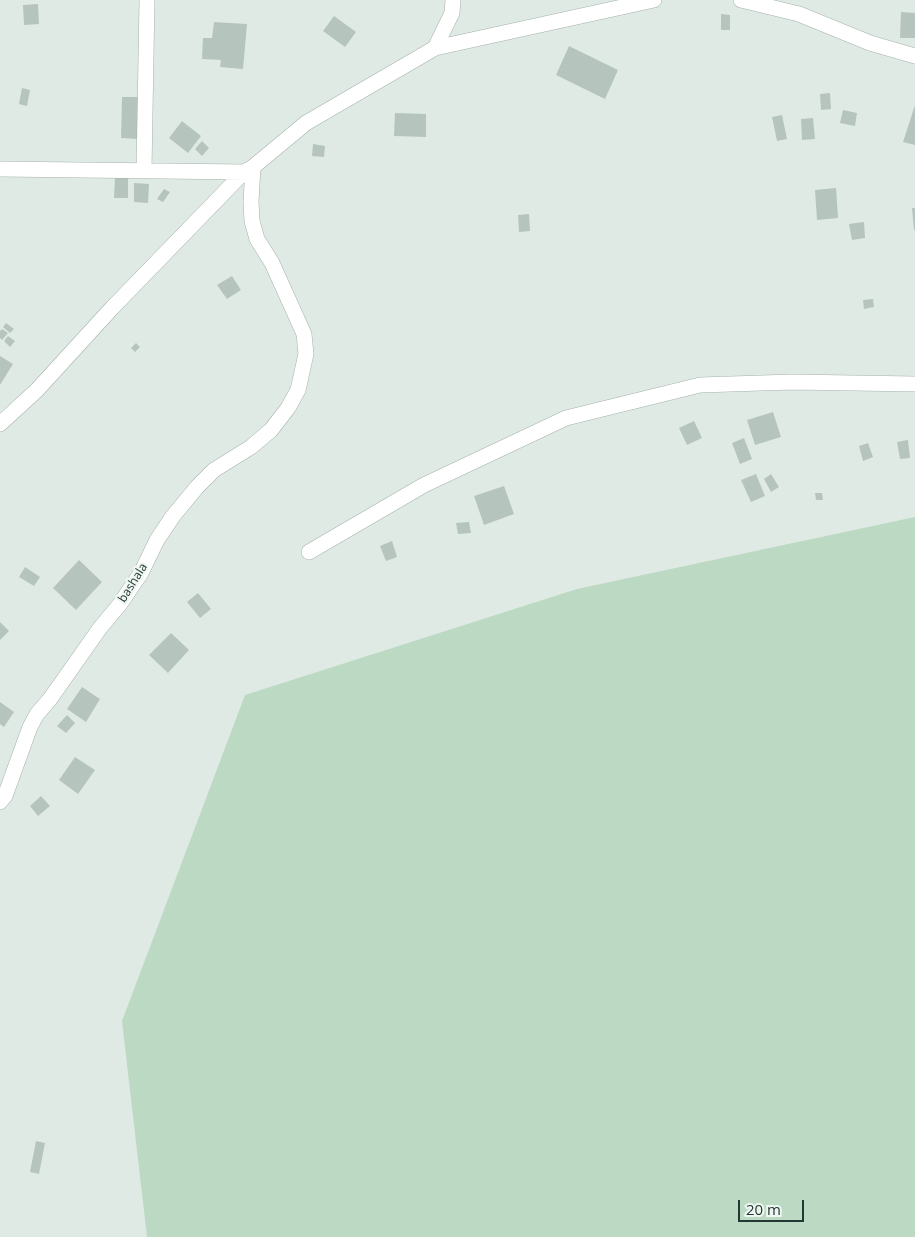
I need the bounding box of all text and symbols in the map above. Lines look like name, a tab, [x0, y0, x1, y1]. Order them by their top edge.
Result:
street label: bashala	[115, 561, 151, 605]
scale bar	[740, 1190, 806, 1222]
text: 20 m	[746, 1199, 781, 1219]

